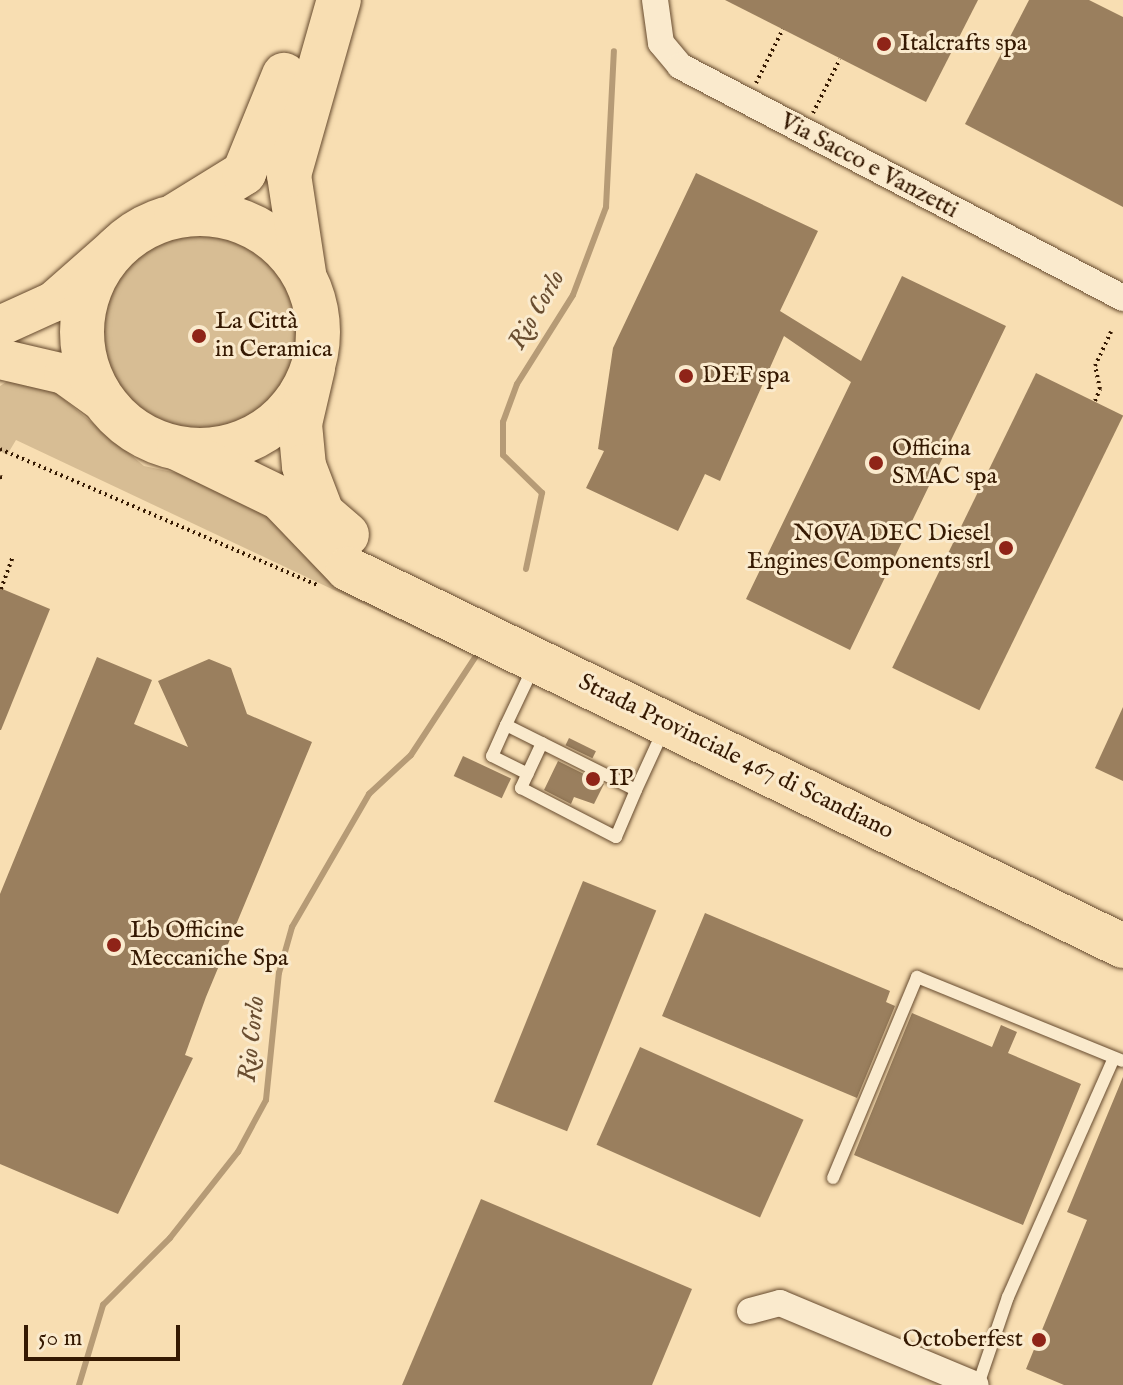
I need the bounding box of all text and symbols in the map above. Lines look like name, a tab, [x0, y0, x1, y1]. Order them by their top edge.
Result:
place label: Italcrafts spa	[900, 30, 1027, 58]
marker: Italcrafts spa	[875, 35, 893, 53]
street label: Via Sacco e Vanzetti	[775, 107, 963, 225]
water label: Rio Corlo	[502, 265, 572, 355]
place label: La Città in Ceramica	[215, 308, 332, 364]
marker: La Città in Ceramica	[190, 327, 208, 345]
place label: DEF spa	[702, 362, 790, 390]
marker: DEF spa	[677, 367, 695, 385]
place label: Officina SMAC spa	[892, 435, 997, 491]
marker: Officina SMAC spa	[867, 454, 885, 472]
place label: NOVA DEC Diesel Engines Components srl	[747, 520, 990, 576]
marker: NOVA DEC Diesel Engines Components srl	[997, 539, 1015, 557]
street label: Strada Provinciale 467 di Scandiano	[574, 668, 898, 846]
place label: IP	[609, 765, 633, 793]
marker: IP	[584, 770, 602, 788]
place label: Lb Officine Meccaniche Spa	[130, 917, 288, 973]
marker: Lb Officine Meccaniche Spa	[105, 936, 123, 954]
water label: Rio Corlo	[232, 994, 272, 1084]
scale bar	[28, 1309, 184, 1359]
text: 50 m	[38, 1323, 82, 1354]
place label: Octoberfest	[903, 1326, 1023, 1354]
marker: Octoberfest	[1030, 1331, 1048, 1349]

